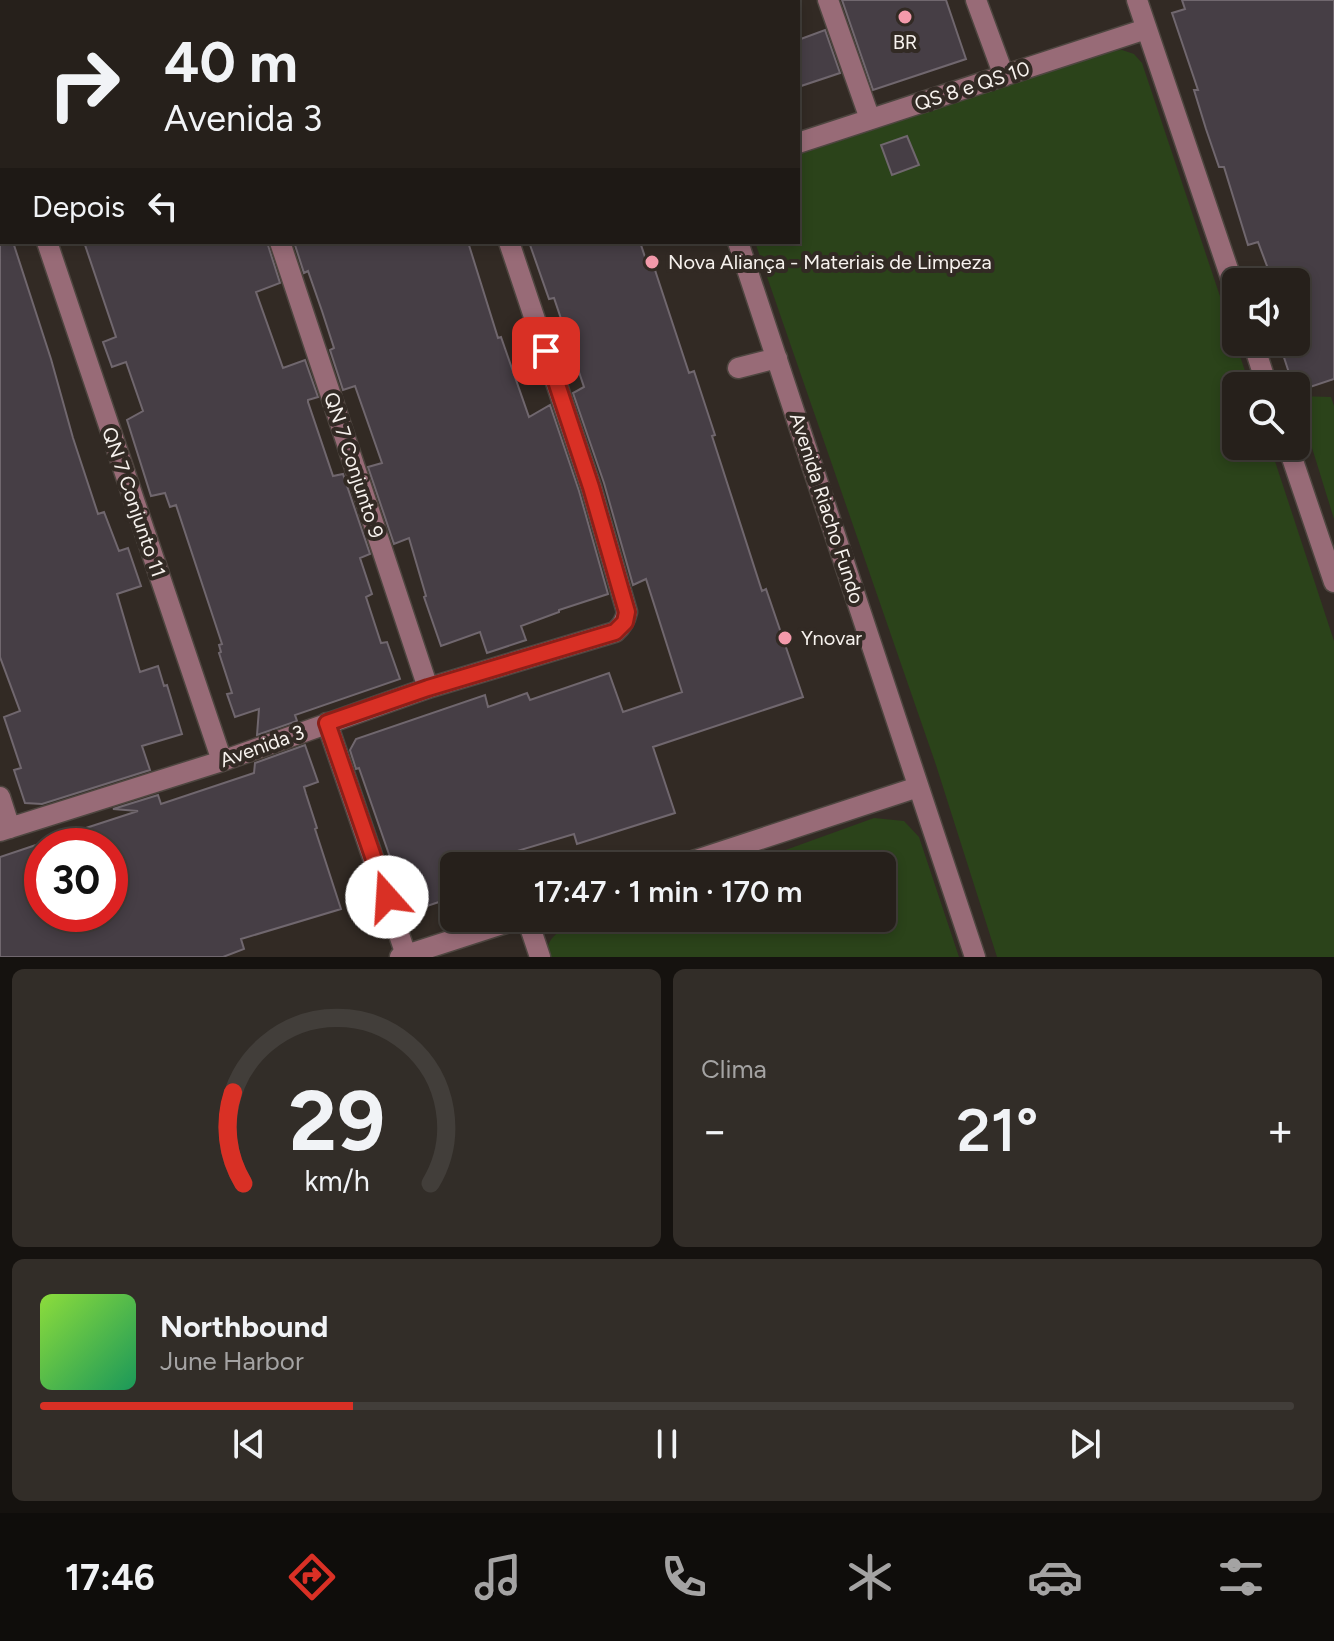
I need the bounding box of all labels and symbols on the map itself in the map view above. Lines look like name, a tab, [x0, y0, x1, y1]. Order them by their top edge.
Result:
marker: BR	[896, 8, 914, 26]
place label: BR	[893, 30, 917, 54]
street label: QS 8 e QS 10	[911, 56, 1033, 116]
place label: Nova Aliança - Materiais de Limpeza	[668, 250, 992, 274]
marker: Nova Aliança - Materiais de Limpeza	[643, 253, 661, 271]
pin	[512, 317, 580, 385]
street label: QN 7 Conjunto 9	[319, 389, 389, 541]
street label: Avenida Riacho Fundo	[785, 410, 869, 606]
street label: QN 7 Conjunto 11	[97, 424, 171, 580]
place label: Ynovar	[801, 626, 862, 650]
marker: Ynovar	[776, 629, 794, 647]
street label: Avenida 3	[217, 720, 307, 772]
speed limit sign: 30	[24, 828, 128, 932]
position arrow	[345, 855, 429, 939]

